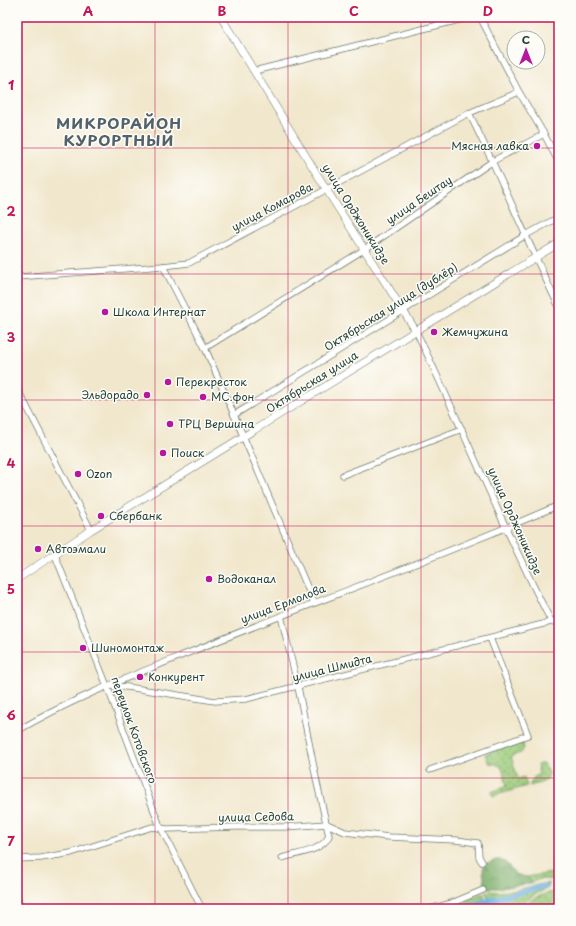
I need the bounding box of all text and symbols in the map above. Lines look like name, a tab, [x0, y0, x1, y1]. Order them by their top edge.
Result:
text: A	[83, 1, 93, 20]
text: B	[218, 1, 227, 20]
text: C	[349, 1, 359, 20]
text: D	[483, 1, 493, 20]
north arrow	[506, 30, 546, 70]
text: С	[522, 31, 530, 48]
text: 1	[8, 75, 14, 94]
district label: МИКРОРАЙОН КУРОРТНЫЙ	[56, 111, 182, 151]
place label: Мясная лавка	[451, 137, 529, 154]
marker: Мясная лавка	[532, 141, 542, 151]
street label: улица Орджоникидзе	[318, 160, 394, 267]
street label: улица Бештау	[382, 171, 455, 228]
street label: улица Комарова	[228, 178, 316, 235]
text: 2	[6, 201, 16, 220]
street label: Октябрьская улица (дублёр)	[321, 258, 461, 355]
place label: Школа Интернат	[113, 303, 206, 320]
marker: Школа Интернат	[100, 307, 110, 317]
place label: Жемчужина	[442, 323, 508, 340]
text: 3	[7, 327, 16, 346]
marker: Жемчужина	[429, 327, 439, 337]
street label: Октябрьская улица	[262, 346, 361, 417]
place label: Перекресток	[176, 373, 247, 390]
marker: Перекресток	[163, 377, 173, 387]
place label: Эльдорадо	[82, 386, 139, 403]
place label: МС.фон	[211, 388, 255, 405]
marker: Эльдорадо	[142, 390, 152, 400]
marker: МС.фон	[198, 392, 208, 402]
place label: ТРЦ Вершина	[178, 415, 254, 432]
marker: ТРЦ Вершина	[165, 419, 175, 429]
place label: Поиск	[171, 444, 205, 461]
marker: Поиск	[158, 448, 168, 458]
text: 4	[7, 453, 16, 472]
street label: улица Орджоникидзе	[484, 464, 547, 577]
place label: Ozon	[86, 465, 112, 482]
marker: Ozon	[73, 469, 83, 479]
place label: Сбербанк	[109, 507, 163, 524]
marker: Сбербанк	[96, 511, 106, 521]
place label: Автоэмали	[46, 540, 106, 557]
marker: Автоэмали	[33, 544, 43, 554]
place label: Водоканал	[217, 570, 276, 587]
marker: Водоканал	[204, 574, 214, 584]
text: 5	[7, 579, 15, 598]
street label: улица Ермолова	[238, 579, 328, 628]
place label: Шиномонтаж	[91, 639, 164, 656]
marker: Шиномонтаж	[78, 643, 88, 653]
street label: улица Шмидта	[290, 649, 374, 686]
place label: Конкурент	[148, 668, 205, 685]
marker: Конкурент	[135, 672, 145, 682]
street label: переулок Котовского	[107, 674, 162, 786]
text: 6	[6, 705, 16, 724]
street label: улица Седова	[218, 807, 294, 826]
text: 7	[7, 831, 15, 850]

